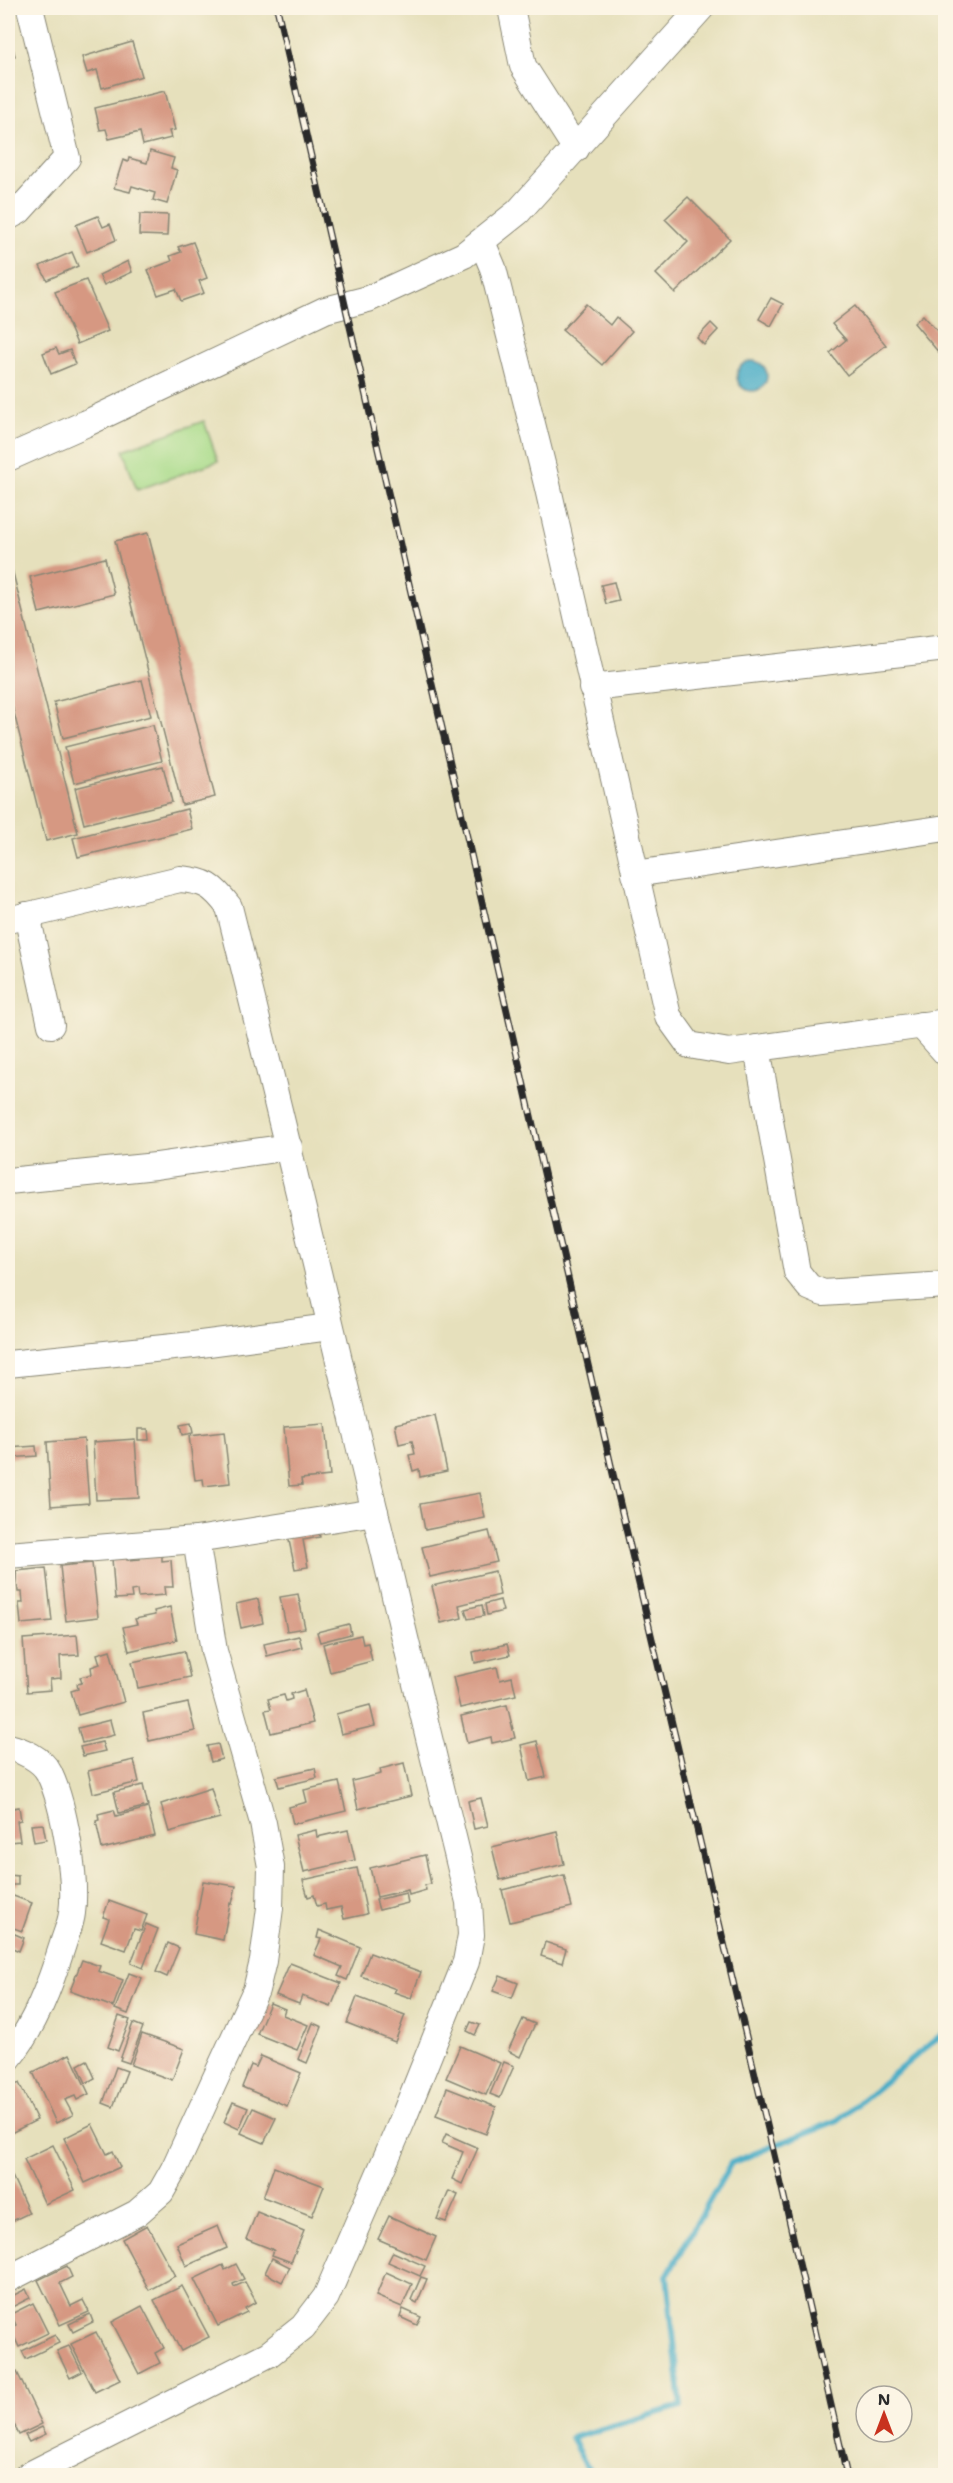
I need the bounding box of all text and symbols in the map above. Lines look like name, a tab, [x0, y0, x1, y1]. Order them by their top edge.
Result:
north arrow	[854, 2384, 914, 2444]
text: N	[878, 2389, 890, 2410]

